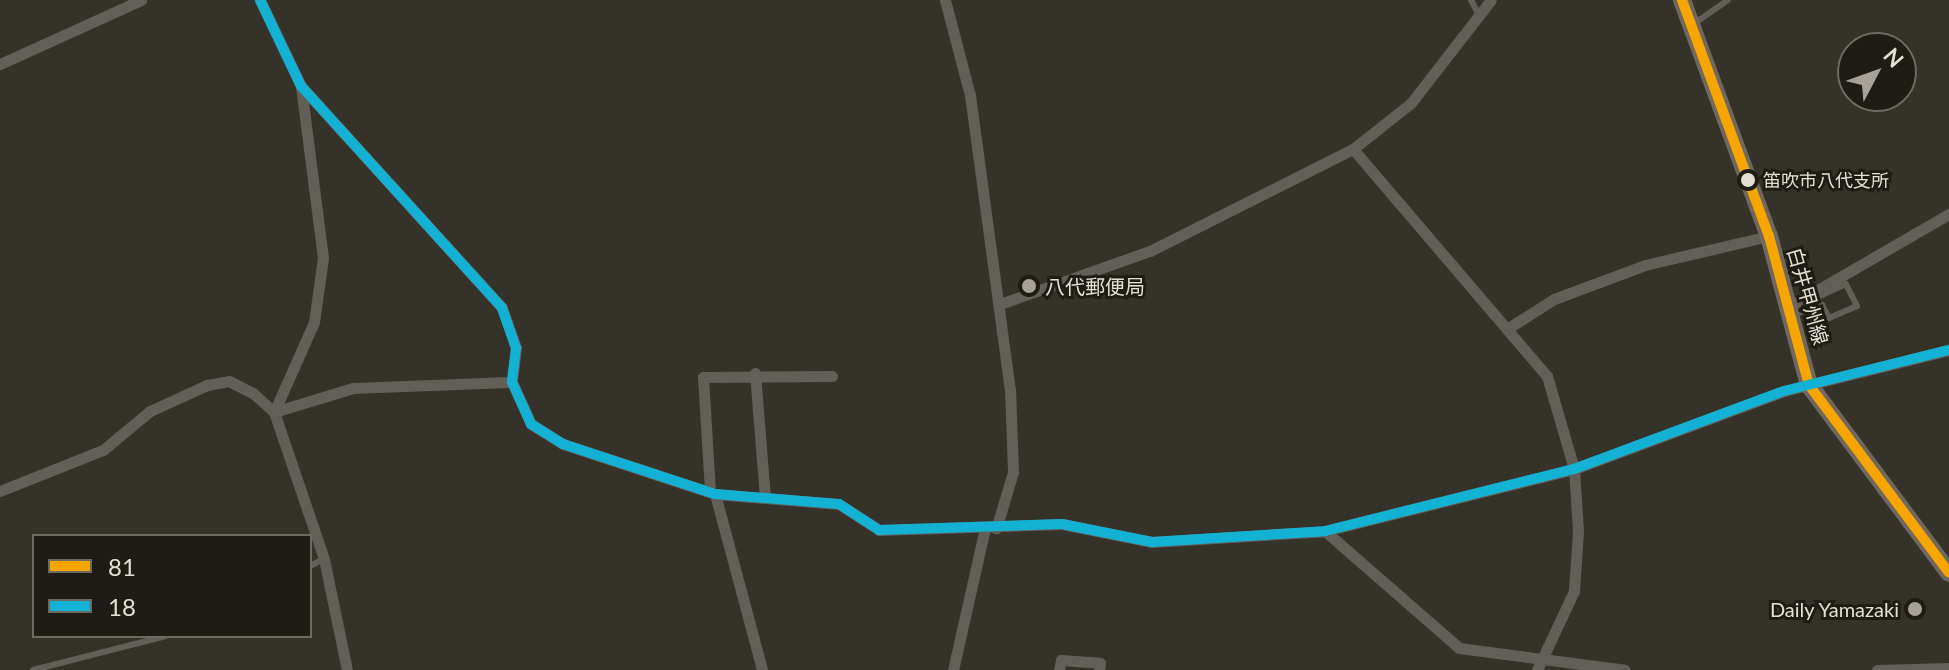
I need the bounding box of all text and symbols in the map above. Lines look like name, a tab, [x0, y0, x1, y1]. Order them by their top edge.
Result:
north arrow	[1837, 32, 1917, 112]
text: N	[1878, 42, 1910, 72]
place label: 笛吹市八代支所	[1763, 169, 1889, 191]
marker: 笛吹市八代支所	[1740, 172, 1756, 188]
street label: 白井甲州線	[1783, 245, 1833, 347]
place label: 八代郵便局	[1045, 274, 1145, 298]
marker: 八代郵便局	[1020, 277, 1038, 295]
legend	[32, 534, 312, 638]
text: 81	[108, 552, 136, 581]
text: 18	[108, 592, 136, 621]
place label: Daily Yamazaki	[1769, 597, 1899, 621]
marker: Daily Yamazaki	[1906, 600, 1924, 618]

